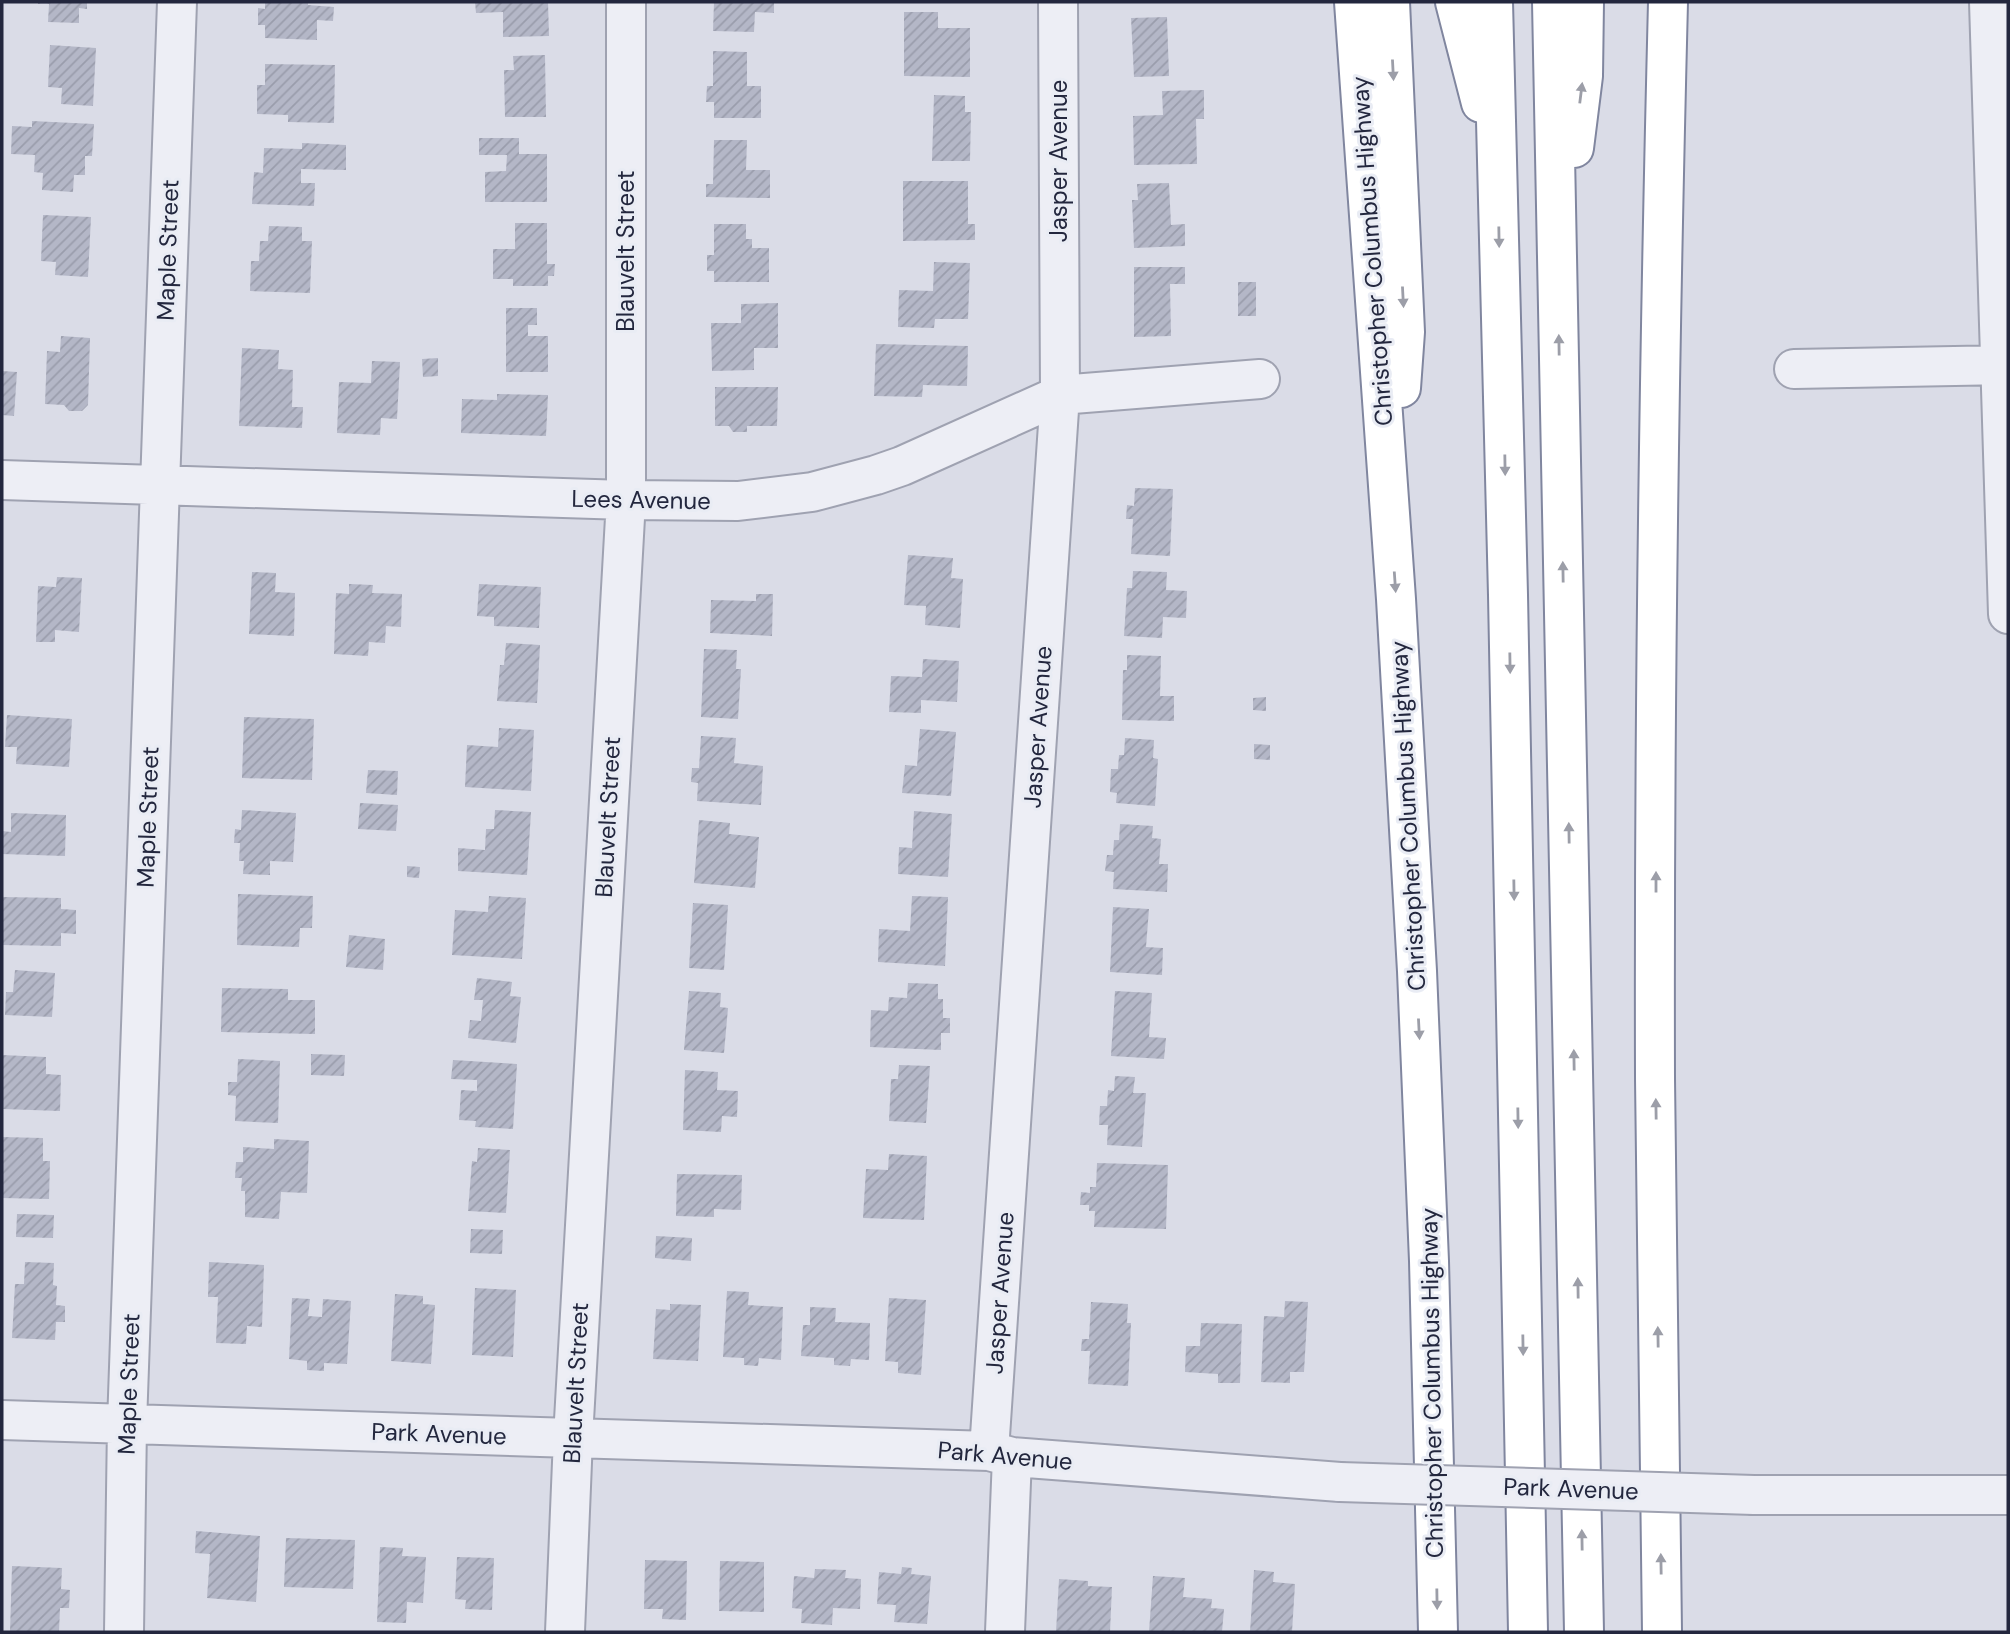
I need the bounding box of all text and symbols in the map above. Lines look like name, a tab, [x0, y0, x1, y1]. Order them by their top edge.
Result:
one-way arrow	[1387, 59, 1398, 81]
street label: Christopher Columbus Highway	[1344, 75, 1399, 427]
street label: Jasper Avenue	[1043, 80, 1074, 242]
one-way arrow	[1576, 82, 1587, 104]
street label: Blauvelt Street	[610, 170, 641, 332]
street label: Maple Street	[150, 179, 185, 321]
one-way arrow	[1494, 227, 1505, 249]
one-way arrow	[1398, 286, 1409, 308]
one-way arrow	[1553, 333, 1564, 355]
one-way arrow	[1499, 454, 1511, 476]
street label: Lees Avenue	[571, 483, 711, 516]
one-way arrow	[1557, 561, 1569, 583]
one-way arrow	[1390, 571, 1401, 593]
street label: Christopher Columbus Highway	[1383, 640, 1432, 992]
street label: Jasper Avenue	[1016, 645, 1059, 809]
one-way arrow	[1504, 652, 1515, 674]
street label: Blauvelt Street	[588, 736, 627, 898]
street label: Maple Street	[130, 746, 165, 888]
one-way arrow	[1563, 821, 1574, 843]
one-way arrow	[1650, 870, 1662, 892]
one-way arrow	[1508, 880, 1520, 902]
one-way arrow	[1414, 1018, 1425, 1040]
one-way arrow	[1568, 1049, 1579, 1071]
one-way arrow	[1650, 1098, 1662, 1120]
one-way arrow	[1513, 1107, 1524, 1129]
street label: Christopher Columbus Highway	[1413, 1207, 1450, 1559]
street label: Jasper Avenue	[978, 1211, 1021, 1375]
one-way arrow	[1572, 1276, 1584, 1298]
street label: Blauvelt Street	[556, 1302, 595, 1464]
street label: Maple Street	[111, 1313, 146, 1455]
one-way arrow	[1652, 1325, 1664, 1347]
one-way arrow	[1517, 1334, 1528, 1356]
street label: Park Avenue	[371, 1416, 507, 1451]
street label: Park Avenue	[936, 1434, 1074, 1477]
street label: Park Avenue	[1503, 1471, 1639, 1506]
one-way arrow	[1577, 1528, 1588, 1550]
one-way arrow	[1655, 1553, 1667, 1575]
one-way arrow	[1431, 1588, 1443, 1610]

